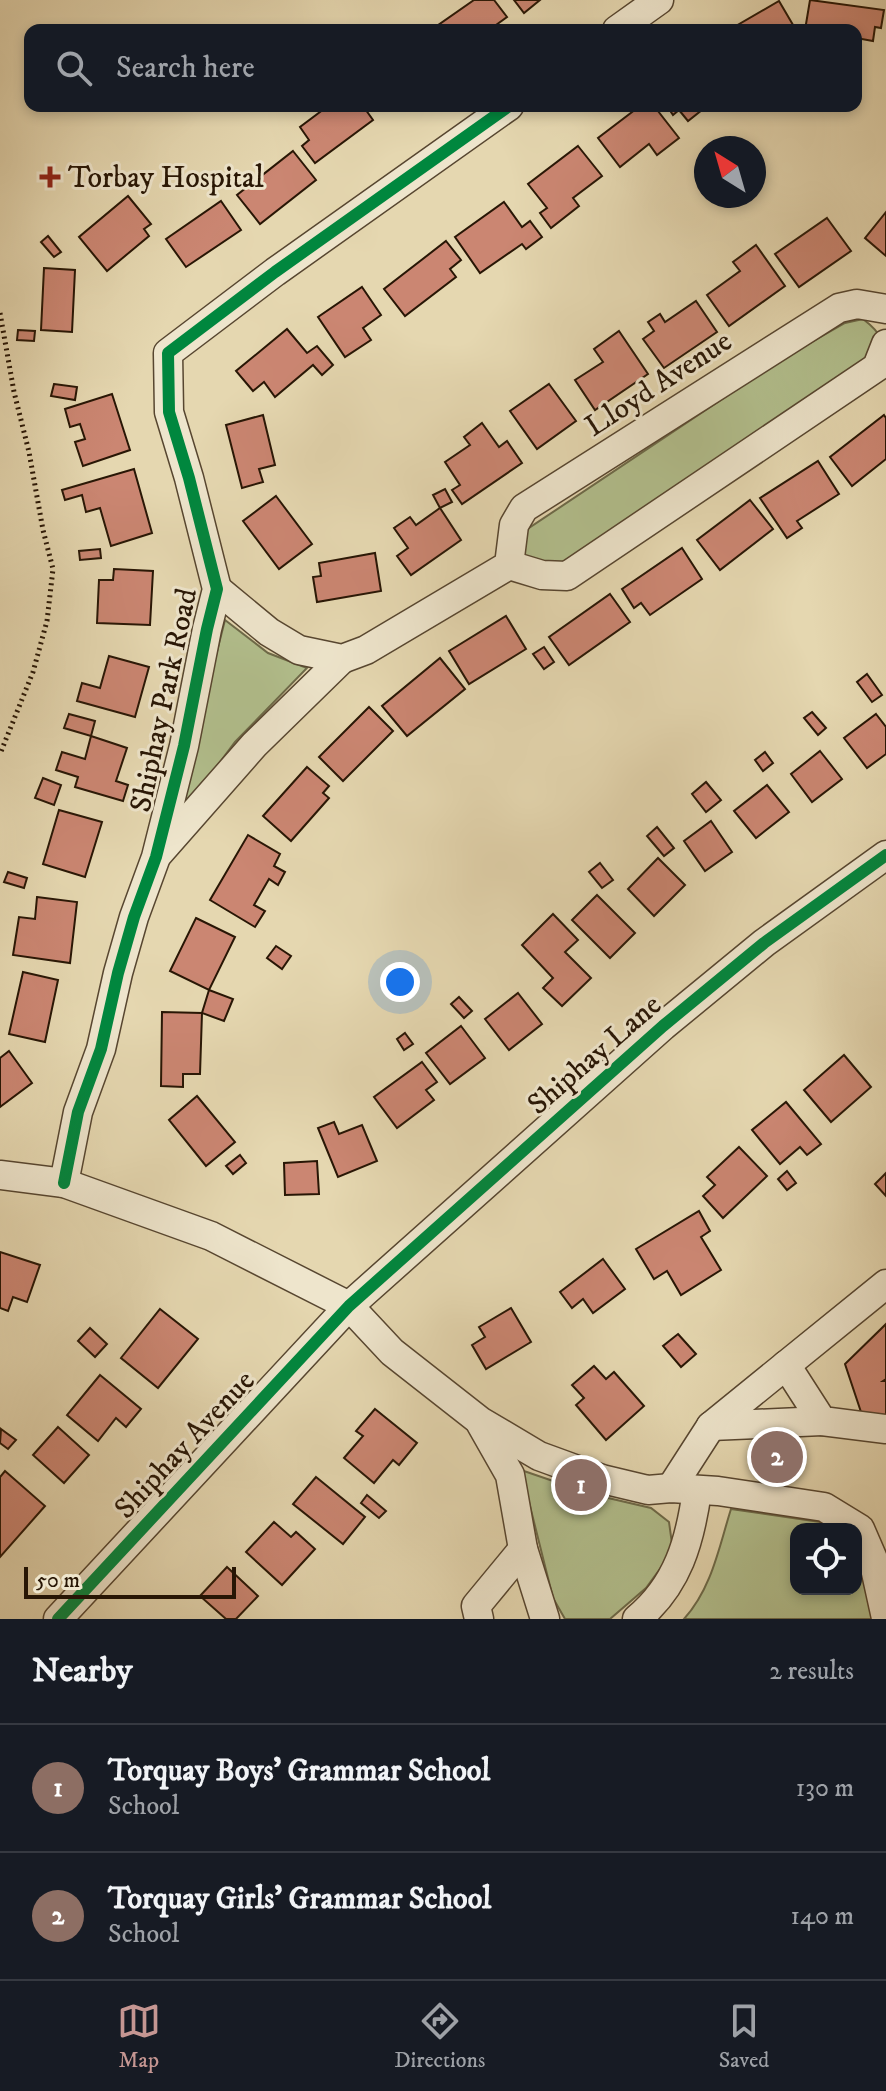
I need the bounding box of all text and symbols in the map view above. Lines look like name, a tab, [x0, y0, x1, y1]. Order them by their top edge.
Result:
search box	[24, 24, 862, 112]
icon: search	[52, 46, 96, 90]
text: Search here	[116, 50, 255, 87]
north arrow	[694, 136, 766, 208]
place label: Torbay Hospital	[68, 160, 264, 197]
marker: Torbay Hospital	[39, 166, 61, 188]
street label: Lloyd Avenue	[579, 323, 739, 445]
street label: Shiphay Park Road	[123, 585, 206, 816]
your location	[380, 962, 420, 1002]
street label: Shiphay Lane	[520, 987, 670, 1123]
street label: Shiphay Avenue	[107, 1363, 263, 1527]
pin: 2	[751, 1427, 803, 1487]
pin: 1	[555, 1455, 607, 1515]
map controls	[790, 1523, 862, 1595]
button: locate	[790, 1523, 862, 1595]
scale bar	[24, 1563, 236, 1599]
text: 50 m	[36, 1567, 80, 1594]
text: Nearby	[32, 1650, 133, 1692]
text: 2 results	[769, 1655, 854, 1688]
text: Torquay Boys' Grammar School	[108, 1753, 490, 1790]
text: 1	[53, 1772, 63, 1805]
text: 130 m	[796, 1772, 854, 1805]
text: School	[108, 1790, 179, 1823]
text: Torquay Girls' Grammar School	[108, 1881, 491, 1918]
text: 2	[52, 1900, 64, 1933]
text: 140 m	[790, 1900, 854, 1933]
text: School	[108, 1918, 179, 1951]
tab: Map	[117, 1999, 161, 2074]
tab: Directions	[394, 1999, 485, 2074]
tab: Saved	[719, 1999, 769, 2074]

